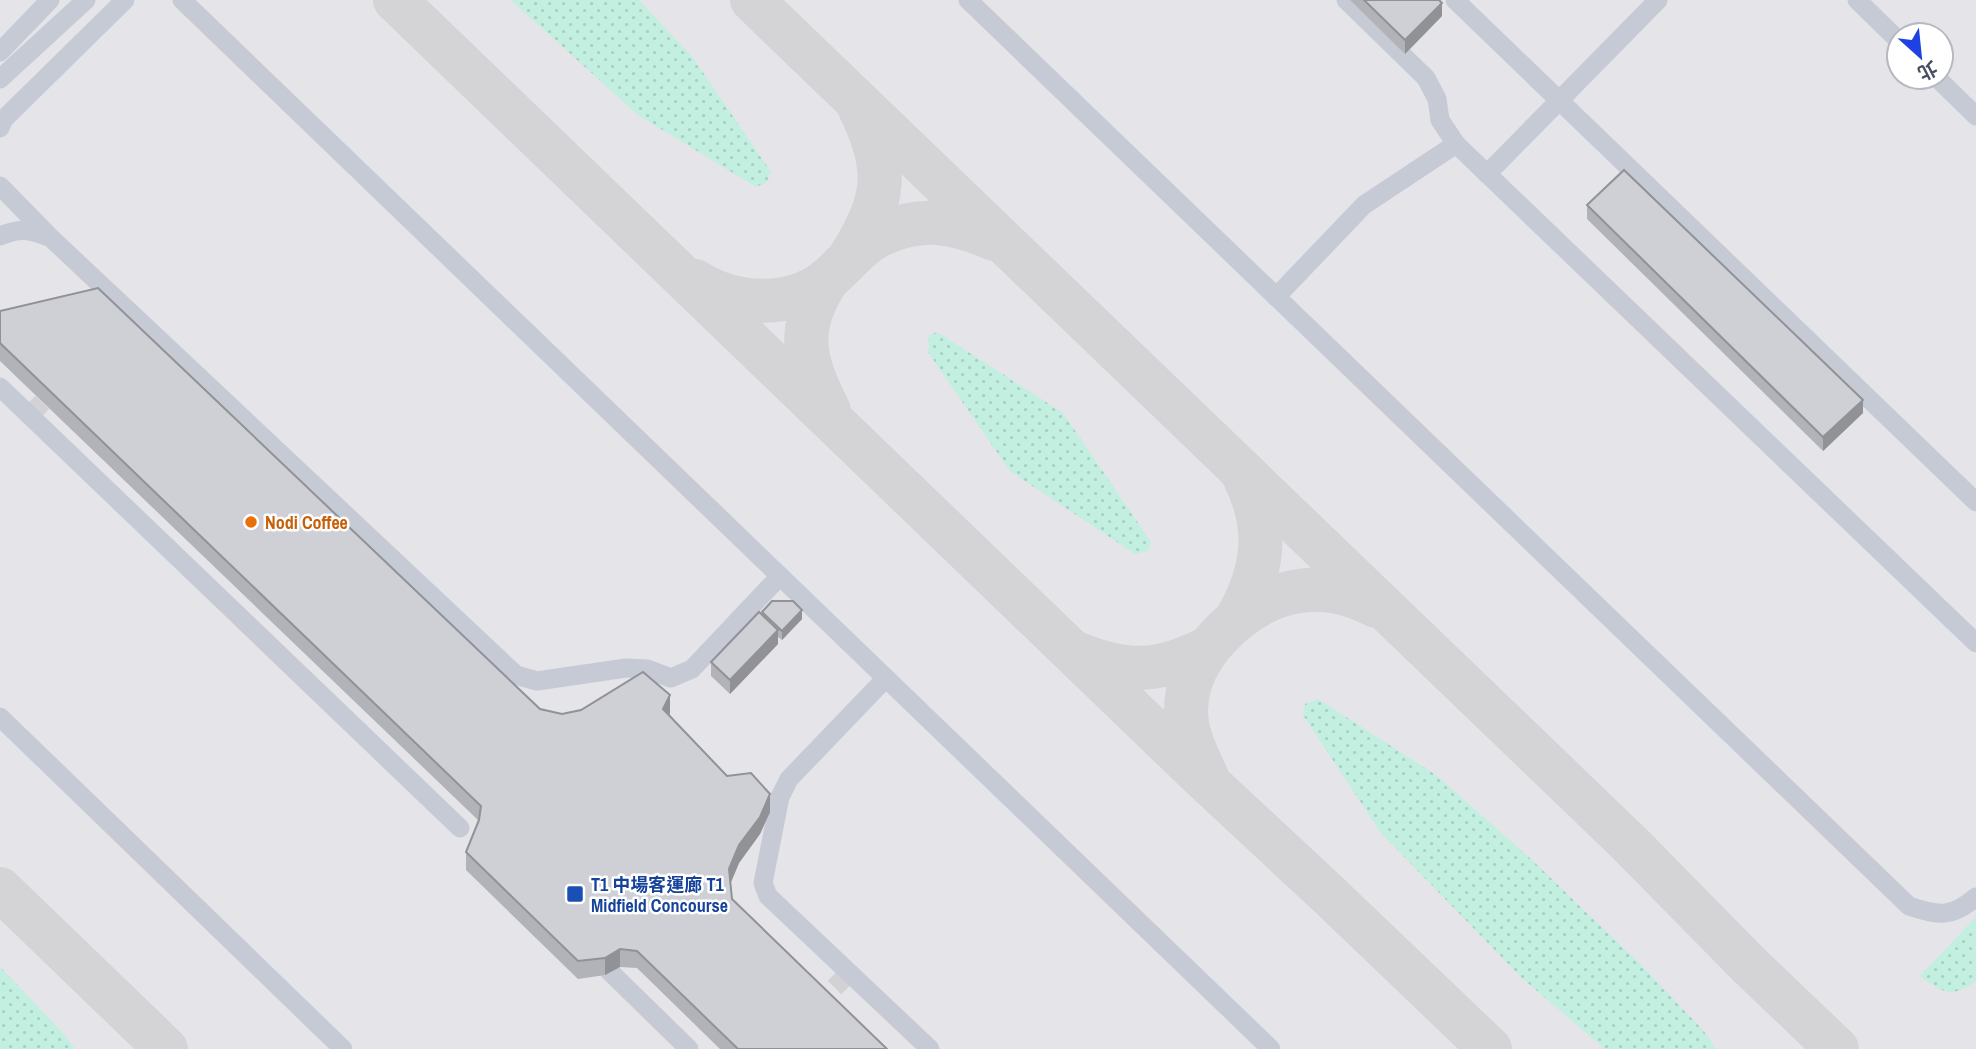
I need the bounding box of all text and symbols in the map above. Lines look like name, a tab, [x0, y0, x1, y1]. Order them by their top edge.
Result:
north arrow	[1885, 21, 1955, 91]
text: 北	[1913, 55, 1942, 87]
place label: Nodi Coffee	[265, 510, 348, 535]
marker: Nodi Coffee	[243, 514, 259, 530]
place label: T1 中場客運廊 T1 Midfield Concourse	[591, 872, 728, 918]
marker: T1 中場客運廊 T1 Midfield Concourse	[565, 884, 585, 904]

